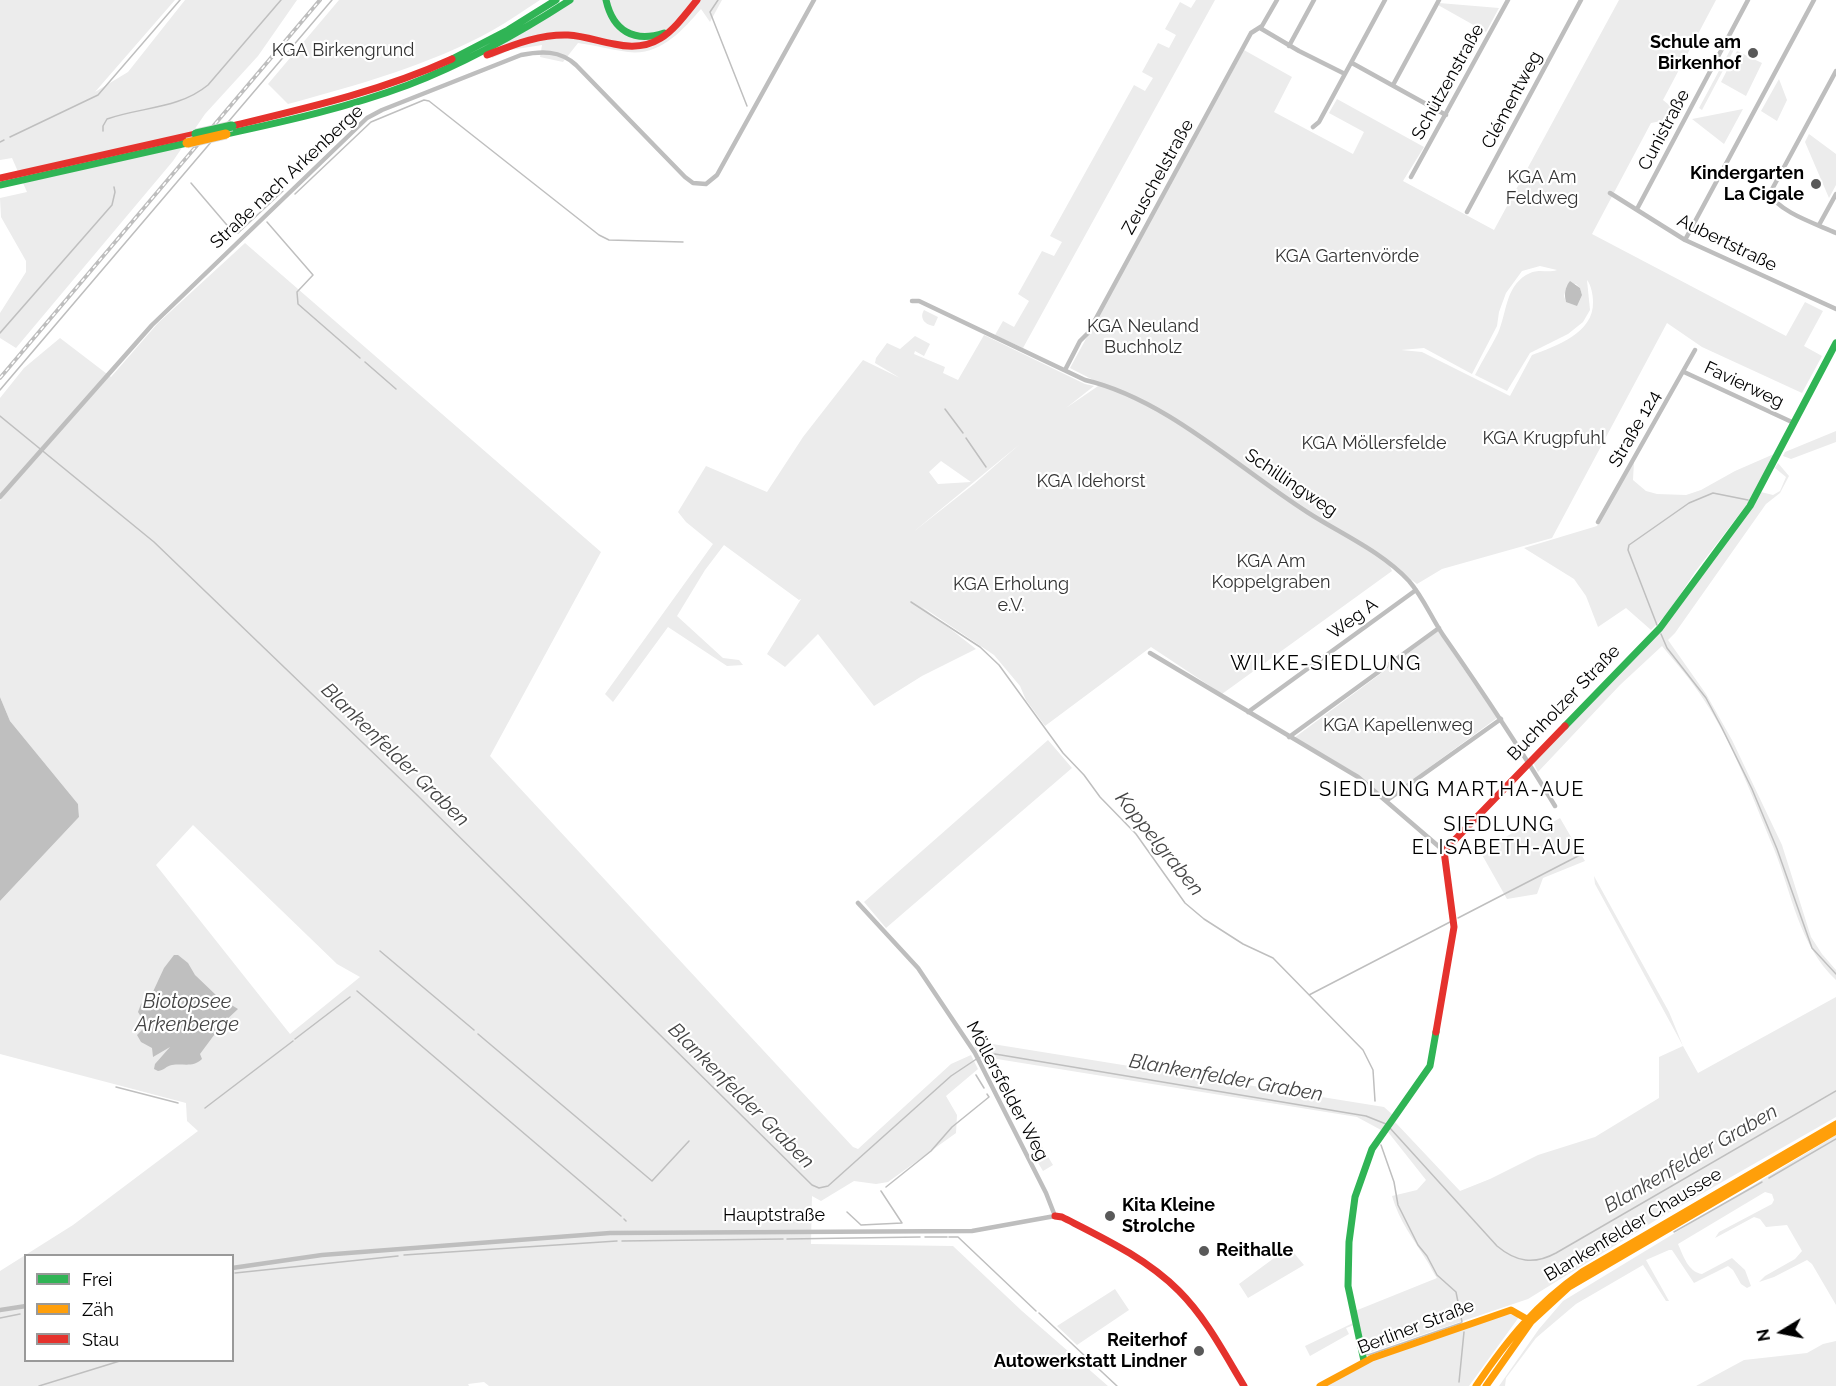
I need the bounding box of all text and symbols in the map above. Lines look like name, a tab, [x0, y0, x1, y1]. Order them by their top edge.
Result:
street label: Schützenstraße	[1407, 20, 1489, 144]
place label: Schule am Birkenhof	[1650, 32, 1741, 74]
park label: KGA Birkengrund	[272, 40, 414, 62]
marker: Schule am Birkenhof	[1746, 46, 1760, 60]
street label: Clémentweg	[1477, 48, 1547, 152]
street label: Cunistraße	[1634, 86, 1694, 174]
street label: Straße nach Arkenberge	[206, 100, 368, 254]
street label: Zeuschelstraße	[1117, 116, 1199, 238]
place label: Kindergarten La Cigale	[1690, 163, 1804, 206]
park label: KGA Am Feldweg	[1506, 167, 1578, 210]
marker: Kindergarten La Cigale	[1809, 177, 1823, 191]
street label: Aubertstraße	[1674, 210, 1780, 276]
park label: KGA Gartenvörde	[1275, 246, 1419, 268]
park label: KGA Neuland Buchholz	[1087, 316, 1199, 358]
street label: Favierweg	[1701, 357, 1787, 413]
street label: Straße 124	[1604, 387, 1666, 471]
park label: KGA Krugpfuhl	[1482, 428, 1606, 450]
park label: KGA Möllersfelde	[1301, 433, 1447, 455]
street label: Schillingweg	[1241, 444, 1341, 522]
park label: KGA Idehorst	[1037, 471, 1145, 493]
park label: KGA Am Koppelgraben	[1212, 551, 1330, 594]
park label: KGA Erholung e.V.	[953, 574, 1069, 616]
street label: Weg A	[1324, 594, 1382, 644]
street label: Buchholzer Straße	[1503, 641, 1625, 765]
district label: WILKE-SIEDLUNG	[1230, 652, 1422, 676]
water label: Blankenfelder Graben	[316, 678, 474, 832]
park label: KGA Kapellenweg	[1323, 715, 1473, 737]
district label: SIEDLUNG MARTHA-AUE	[1319, 778, 1585, 802]
water label: Koppelgraben	[1110, 787, 1208, 901]
district label: SIEDLUNG ELISABETH-AUE	[1412, 813, 1586, 860]
water label: Biotopsee Arkenberge	[135, 990, 239, 1037]
water label: Blankenfelder Graben	[663, 1018, 819, 1174]
street label: Möllersfelder Weg	[961, 1018, 1053, 1164]
water label: Blankenfelder Graben	[1127, 1049, 1325, 1107]
water label: Blankenfelder Graben	[1600, 1100, 1782, 1218]
street label: Blankenfelder Chaussee	[1540, 1164, 1726, 1286]
place label: Kita Kleine Strolche	[1122, 1195, 1215, 1238]
street label: Hauptstraße	[723, 1205, 825, 1227]
marker: Kita Kleine Strolche	[1103, 1209, 1117, 1223]
place label: Reithalle	[1216, 1240, 1293, 1262]
marker: Reithalle	[1197, 1244, 1211, 1258]
legend	[24, 1254, 234, 1362]
text: Frei	[82, 1269, 112, 1290]
street label: Berliner Straße	[1355, 1295, 1477, 1359]
text: Zäh	[82, 1299, 114, 1320]
north arrow	[1752, 1302, 1812, 1362]
text: N	[1753, 1328, 1774, 1343]
text: Stau	[82, 1329, 119, 1350]
place label: Reiterhof Autowerkstatt Lindner	[994, 1330, 1187, 1372]
marker: Reiterhof Autowerkstatt Lindner	[1192, 1344, 1206, 1358]

